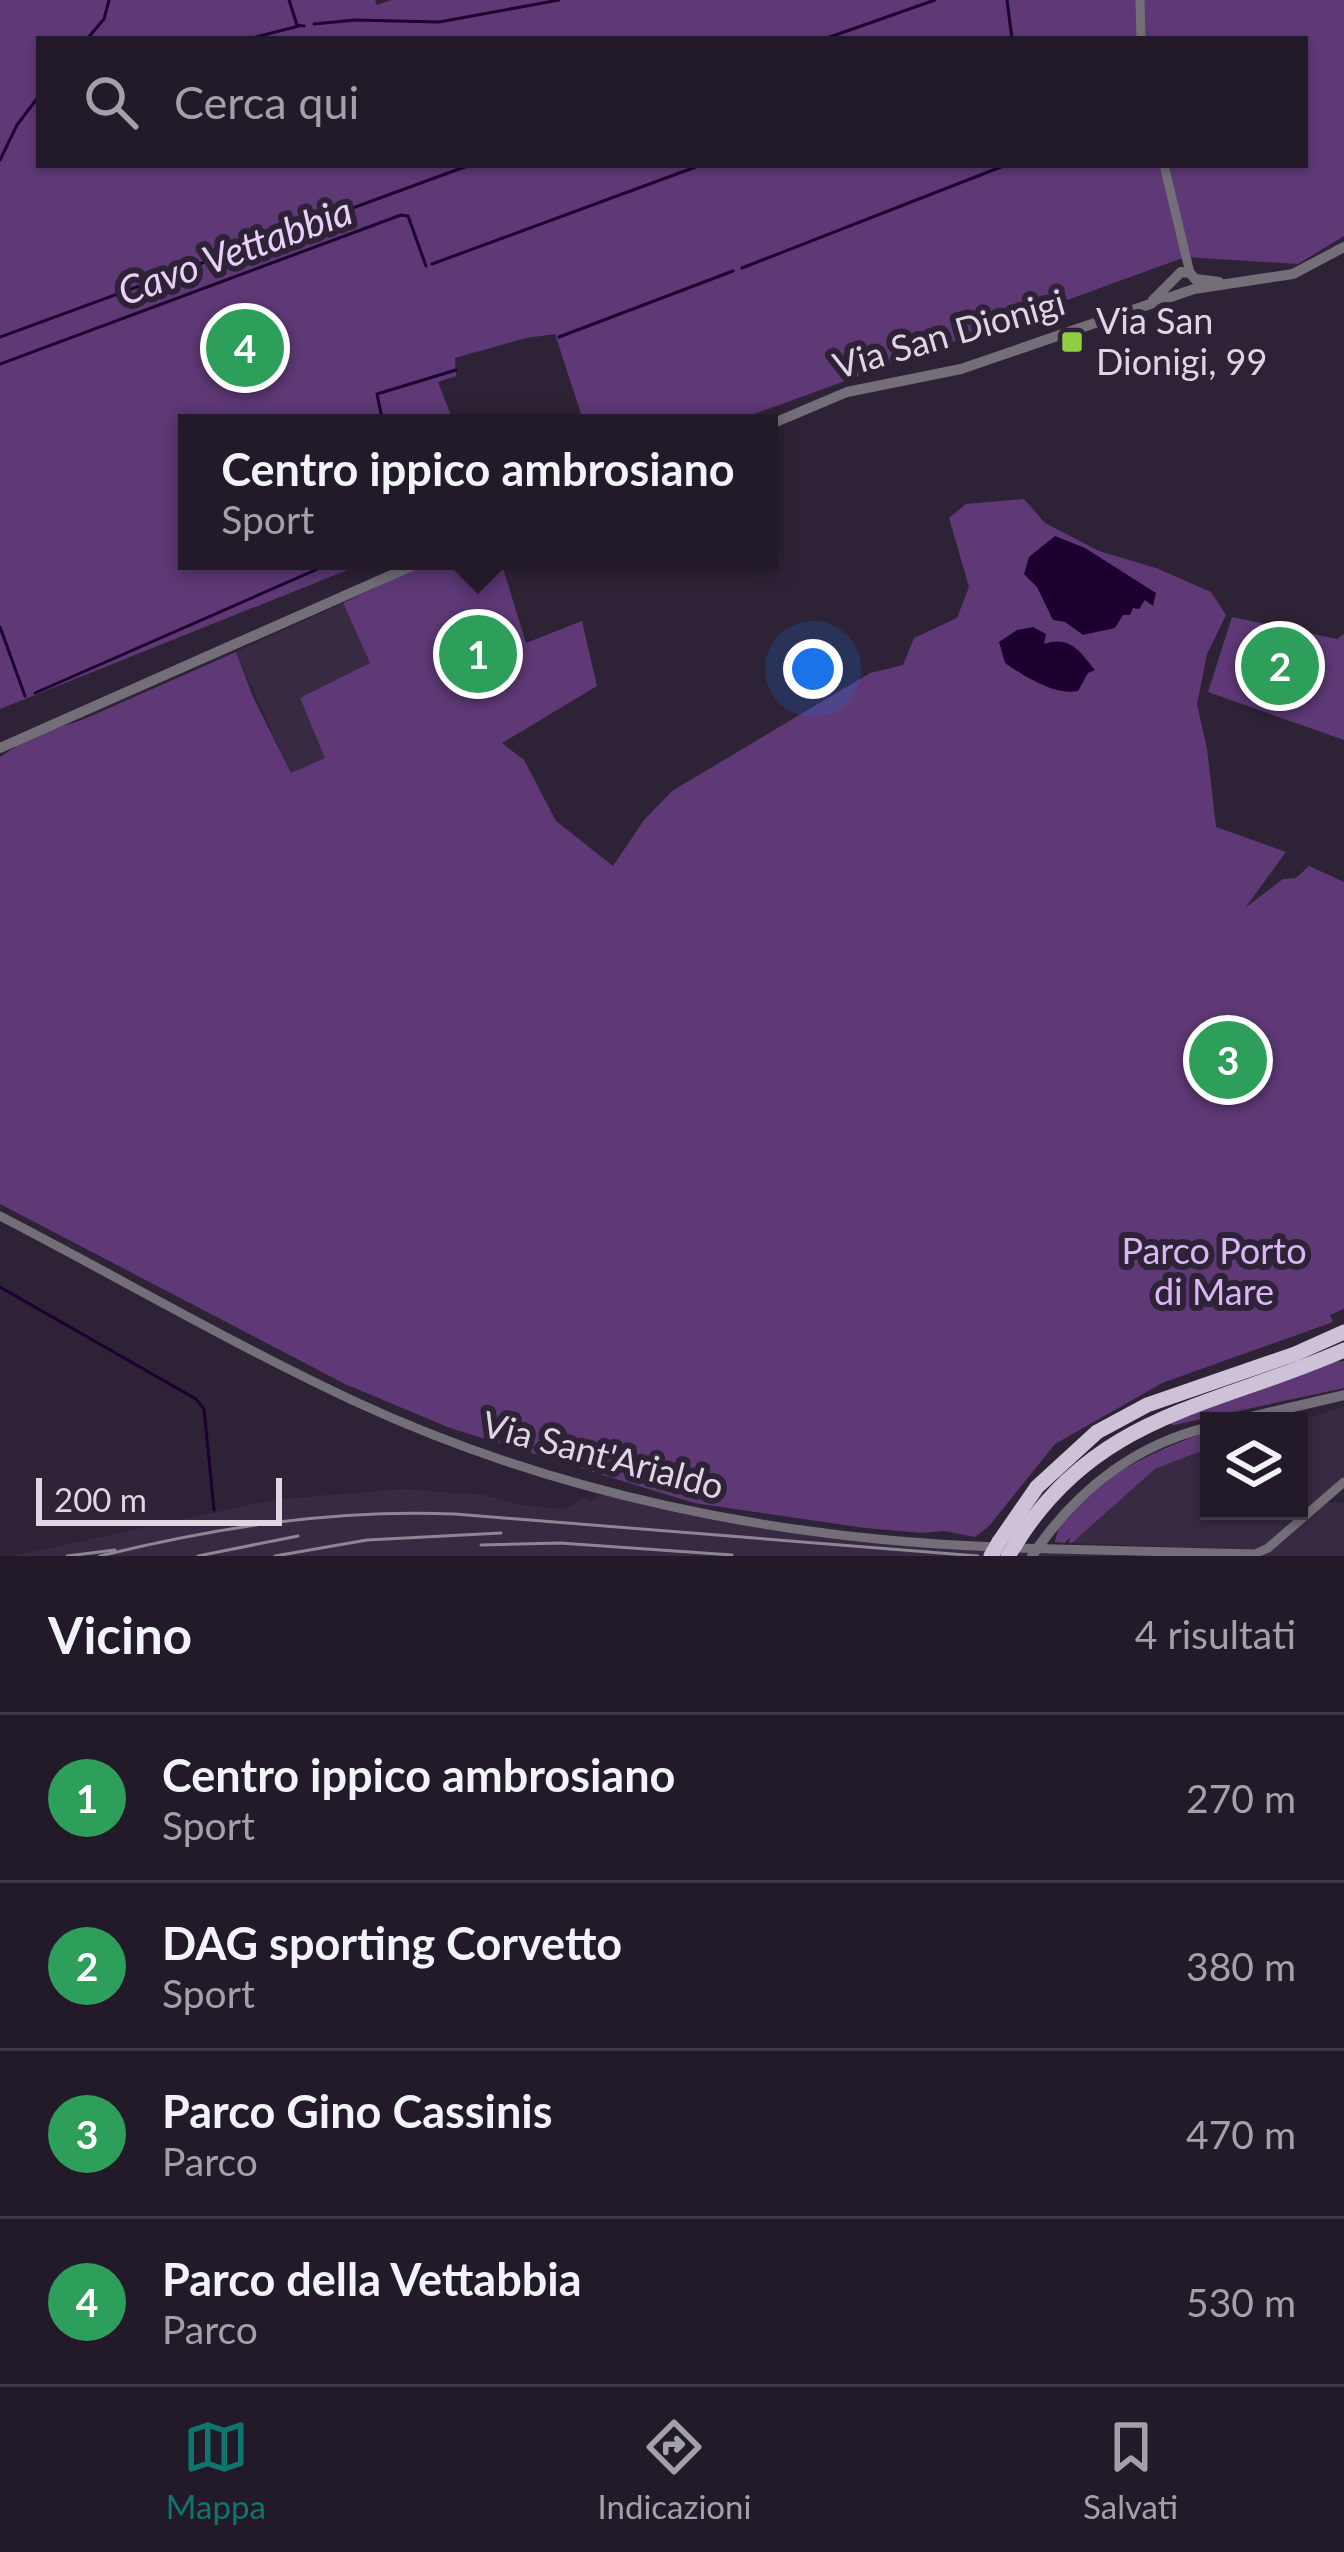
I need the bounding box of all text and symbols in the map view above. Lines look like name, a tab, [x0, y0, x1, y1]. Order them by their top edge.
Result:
search box	[36, 36, 1308, 168]
icon: search	[78, 69, 144, 135]
text: Cerca qui	[174, 75, 359, 129]
water label: Cavo Vettabbia	[111, 186, 358, 314]
street label: Via San Dionigi	[828, 279, 1070, 387]
place label: Via San Dionigi, 99	[1096, 298, 1267, 383]
pin: 4	[206, 303, 284, 393]
marker: Via San Dionigi, 99	[1059, 329, 1085, 355]
popup	[178, 414, 778, 570]
text: Centro ippico ambrosiano	[221, 442, 735, 496]
text: Sport	[221, 496, 314, 542]
pin: 1	[439, 609, 517, 699]
pin: 2	[1241, 621, 1319, 711]
your location	[783, 639, 843, 699]
pin: 3	[1189, 1015, 1267, 1105]
park label: Parco Porto di Mare	[1121, 1228, 1307, 1313]
street label: Via Sant'Arialdo	[478, 1401, 729, 1507]
map controls	[1200, 1412, 1308, 1520]
button: layers	[1200, 1412, 1308, 1520]
scale bar	[36, 1472, 282, 1525]
text: 200 m	[54, 1479, 147, 1519]
text: Vicino	[48, 1604, 192, 1665]
text: 4 risultati	[1135, 1611, 1296, 1657]
text: Centro ippico ambrosiano	[162, 1748, 675, 1802]
text: 1	[76, 1775, 98, 1821]
text: 270 m	[1186, 1775, 1296, 1821]
text: Sport	[162, 1802, 255, 1848]
text: DAG sporting Corvetto	[162, 1916, 622, 1970]
text: 2	[76, 1943, 98, 1989]
text: 380 m	[1186, 1943, 1296, 1989]
text: Sport	[162, 1970, 255, 2016]
text: Parco Gino Cassinis	[162, 2084, 553, 2138]
text: 3	[76, 2111, 98, 2157]
text: 470 m	[1186, 2111, 1296, 2157]
text: Parco	[162, 2138, 258, 2184]
text: Parco della Vettabbia	[162, 2252, 582, 2306]
text: 4	[76, 2279, 98, 2325]
text: 530 m	[1186, 2279, 1296, 2325]
text: Parco	[162, 2306, 258, 2352]
tab: Mappa	[166, 2414, 266, 2526]
tab: Indicazioni	[598, 2414, 751, 2526]
tab: Salvati	[1083, 2414, 1178, 2526]

